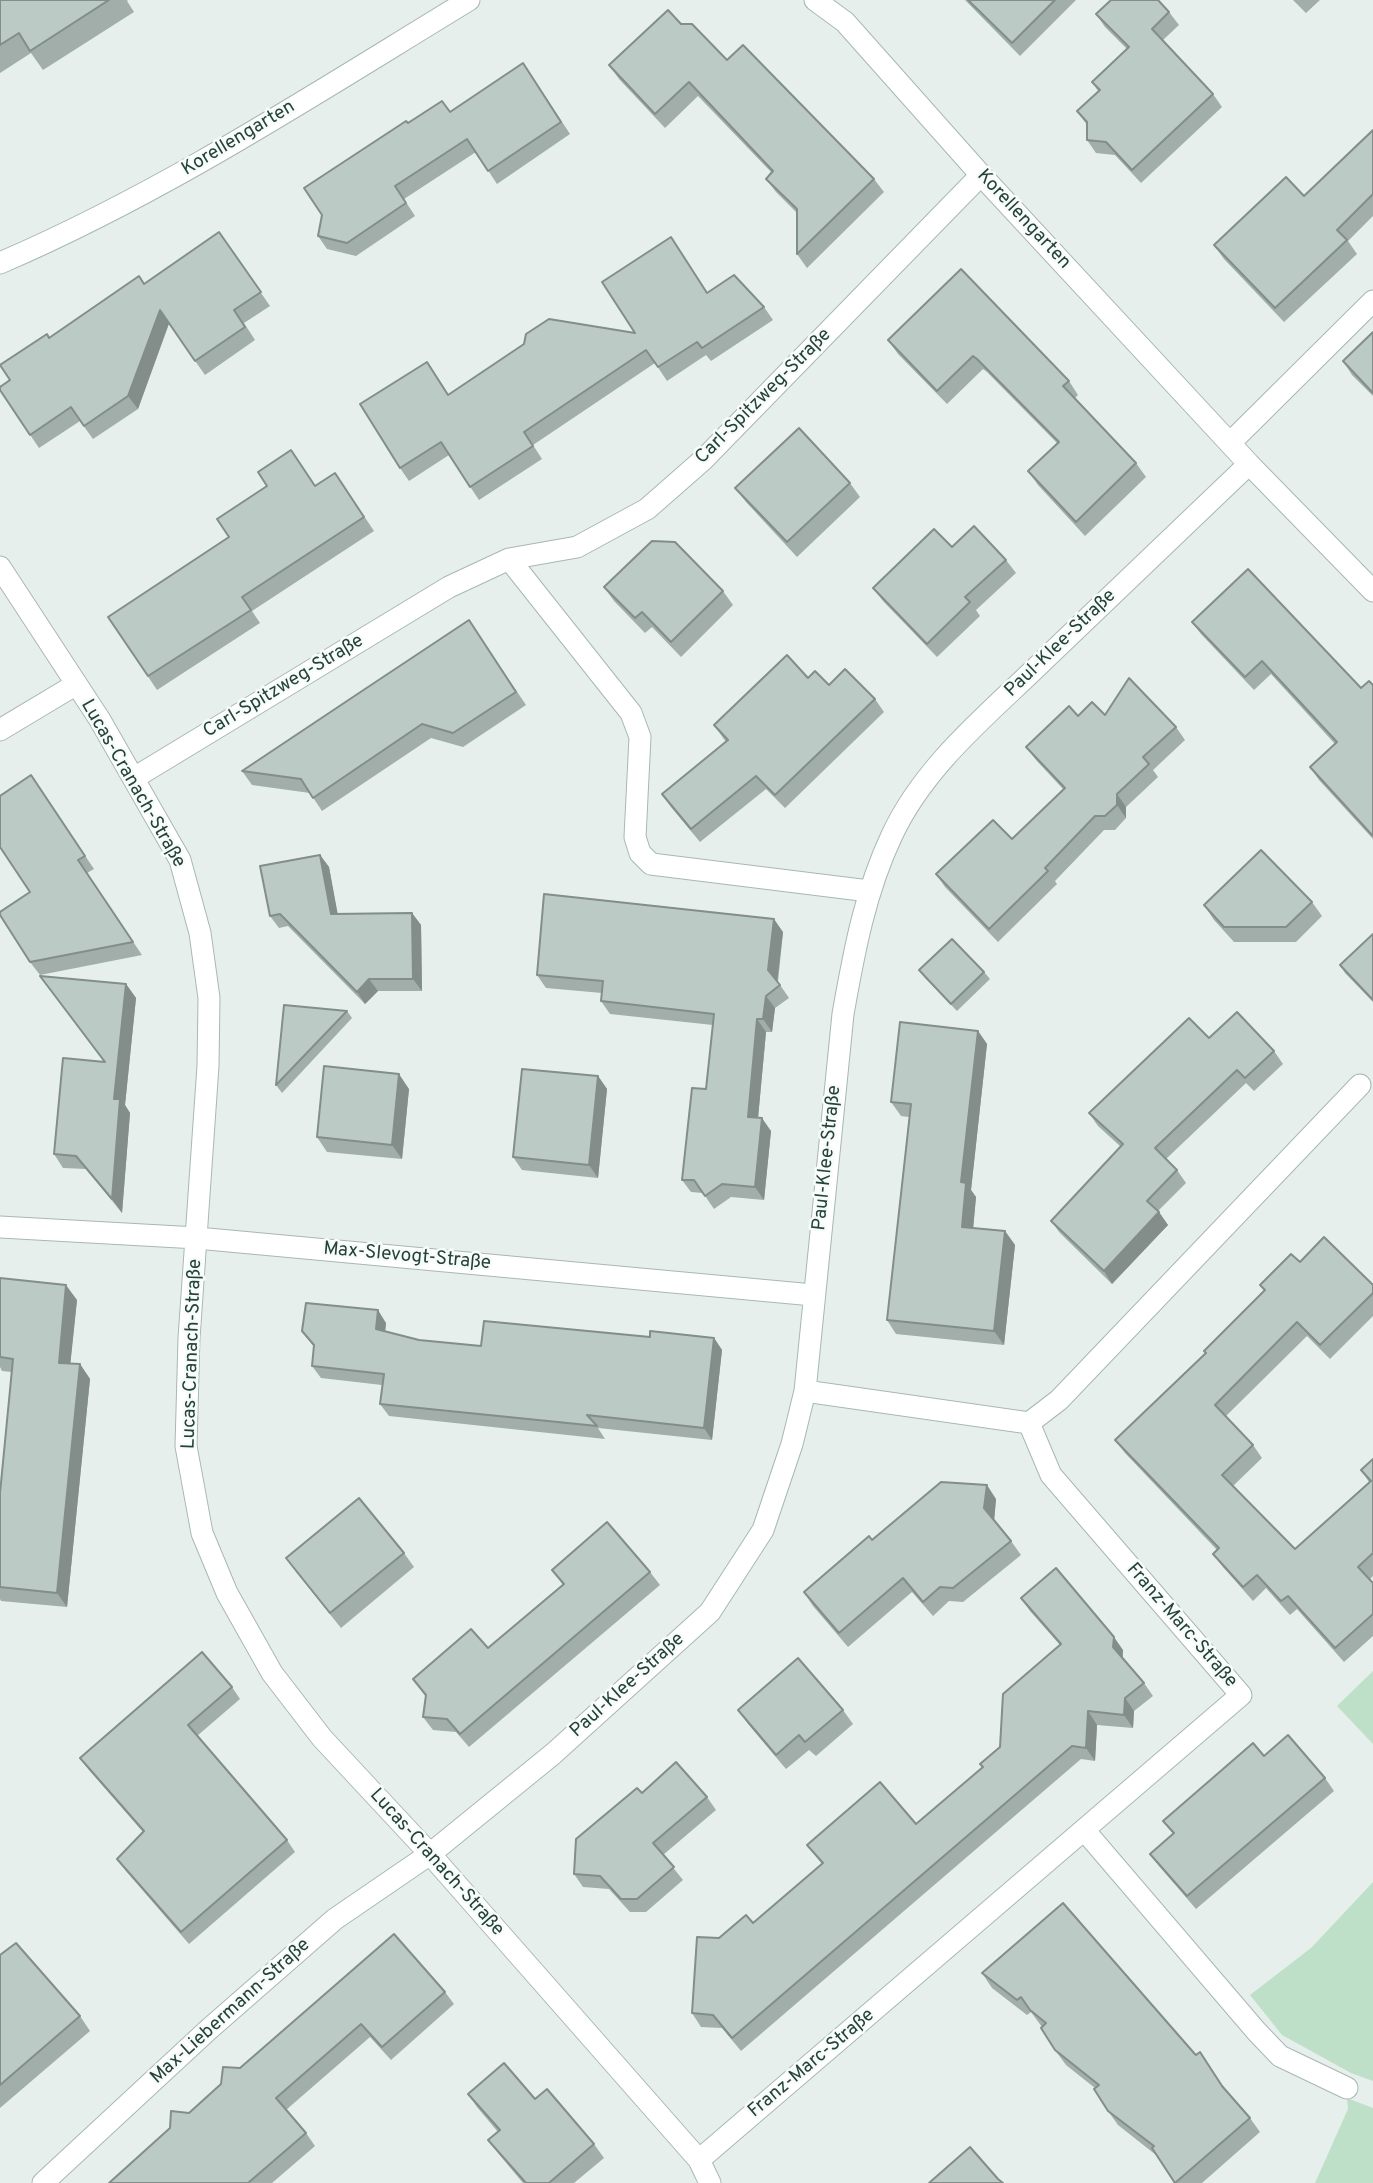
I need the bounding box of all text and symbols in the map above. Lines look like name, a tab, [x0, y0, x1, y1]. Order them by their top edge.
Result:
street label: Korellengarten	[178, 96, 300, 182]
street label: Korellengarten	[971, 165, 1075, 275]
street label: Carl-Spitzweg-Straße	[691, 324, 837, 470]
street label: Paul-Klee-Straße	[1001, 585, 1121, 703]
street label: Carl-Spitzweg-Straße	[200, 630, 368, 744]
street label: Lucas-Cranach-Straße	[75, 696, 189, 872]
street label: Paul-Klee-Straße	[809, 1084, 847, 1232]
street label: Max-Slevogt-Straße	[322, 1238, 492, 1276]
street label: Lucas-Cranach-Straße	[178, 1258, 208, 1450]
street label: Franz-Marc-Straße	[1121, 1559, 1241, 1693]
street label: Paul-Klee-Straße	[566, 1629, 690, 1743]
street label: Lucas-Cranach-Straße	[364, 1785, 508, 1941]
street label: Max-Liebermann-Straße	[147, 1934, 315, 2090]
street label: Franz-Marc-Straße	[744, 2005, 880, 2123]

